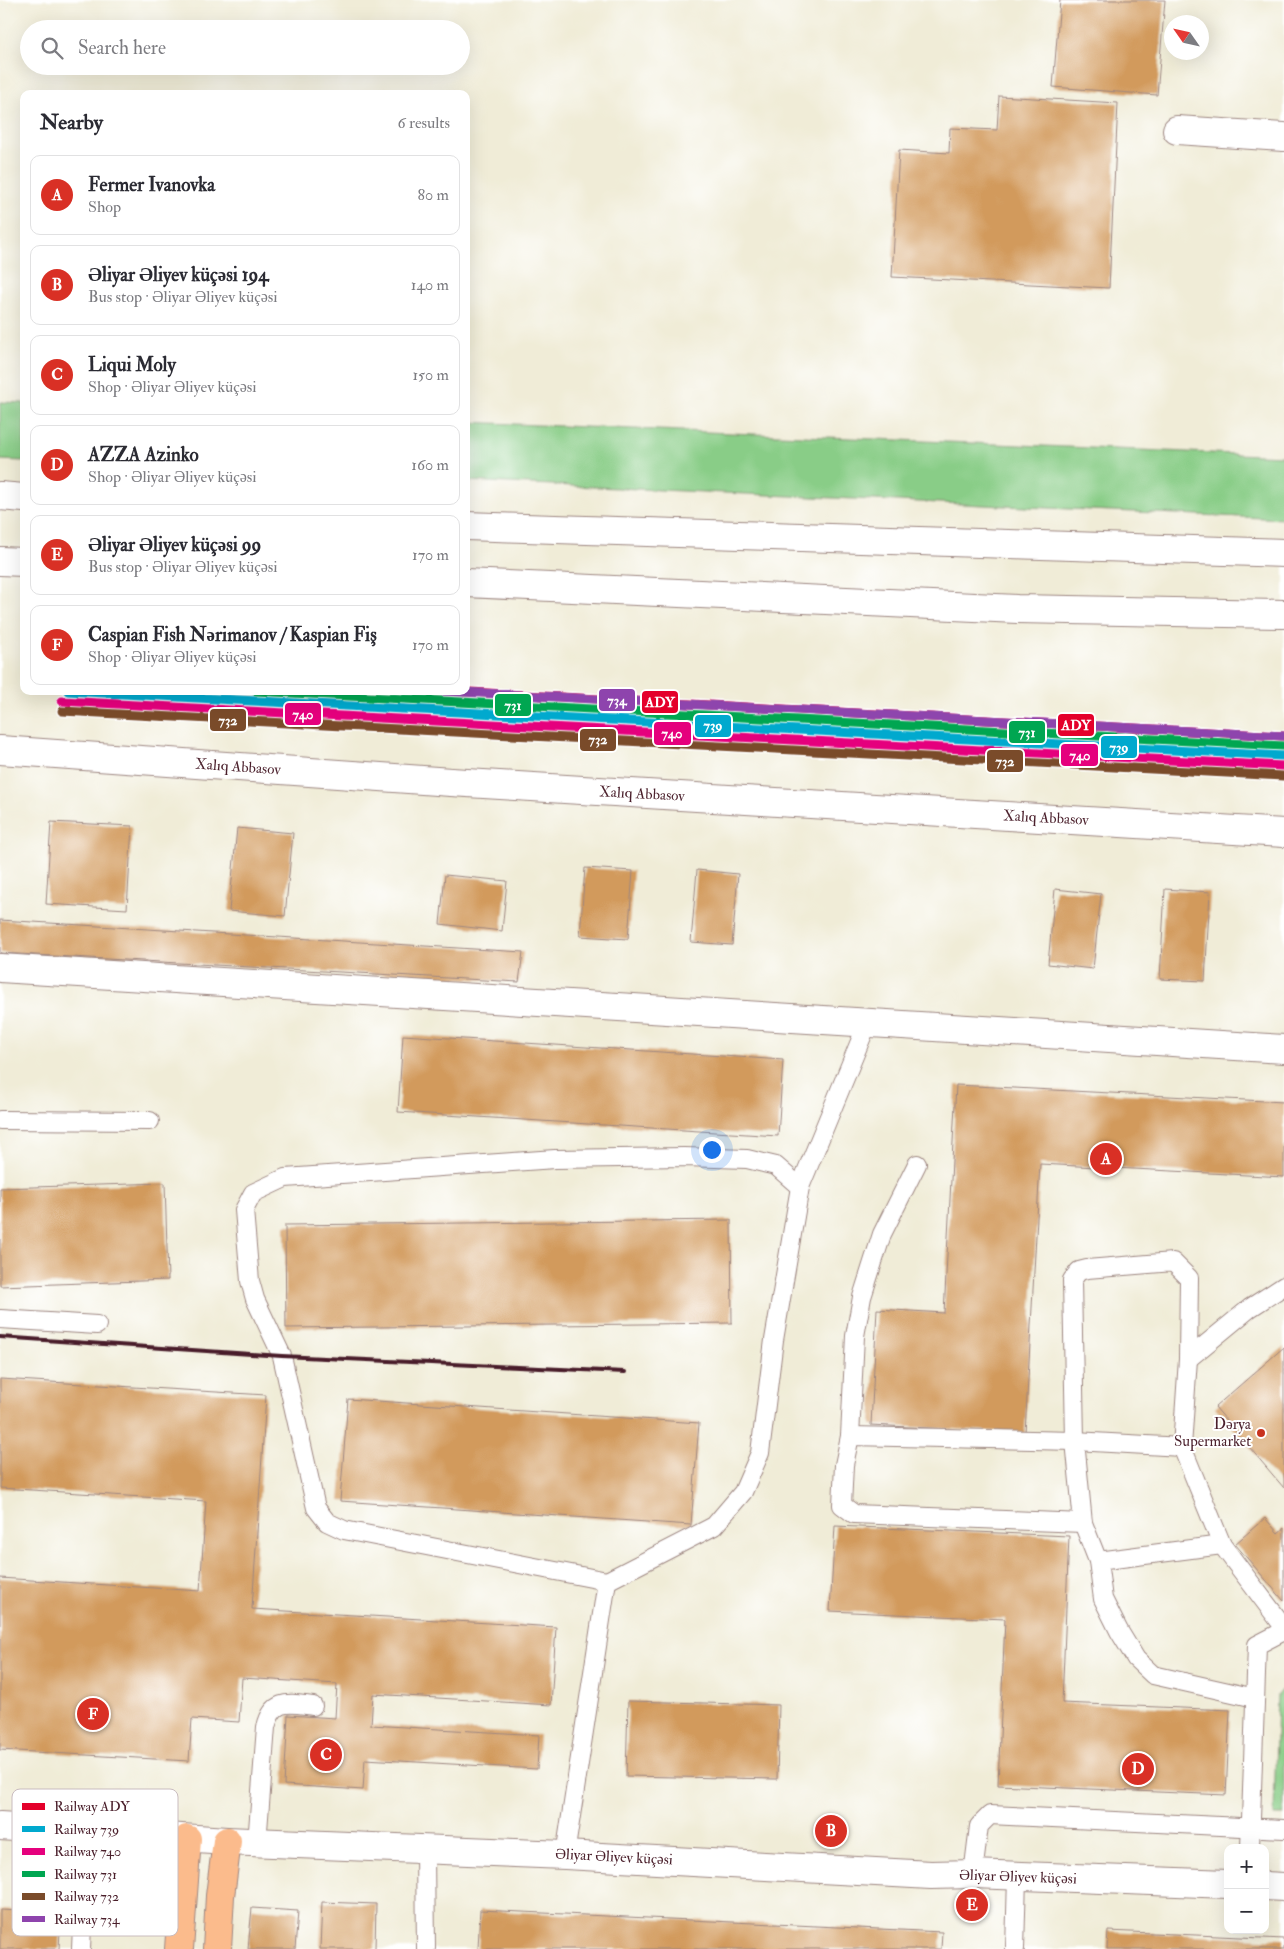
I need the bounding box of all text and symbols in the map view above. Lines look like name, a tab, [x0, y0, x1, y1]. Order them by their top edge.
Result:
north arrow	[1164, 15, 1209, 60]
search box	[20, 20, 470, 75]
icon: search	[38, 34, 66, 62]
text: Search here	[78, 36, 166, 60]
text: Nearby	[40, 109, 103, 136]
text: 6 results	[398, 113, 450, 133]
text: Fermer Ivanovka	[88, 173, 215, 197]
text: A	[52, 185, 62, 205]
text: 80 m	[418, 185, 449, 205]
text: Shop	[88, 197, 121, 217]
text: Əliyar Əliyev küçəsi 194	[88, 263, 268, 287]
text: B	[52, 275, 62, 295]
text: 140 m	[411, 275, 449, 295]
text: Bus stop · Əliyar Əliyev küçəsi	[88, 287, 278, 307]
text: Liqui Moly	[88, 353, 176, 377]
text: C	[51, 365, 63, 385]
text: 150 m	[412, 365, 449, 385]
text: Shop · Əliyar Əliyev küçəsi	[88, 377, 257, 397]
text: AZZA Azinko	[88, 443, 199, 467]
text: D	[50, 455, 64, 475]
text: 160 m	[411, 455, 449, 475]
text: Shop · Əliyar Əliyev küçəsi	[88, 467, 257, 487]
text: Əliyar Əliyev küçəsi 99	[88, 533, 261, 557]
text: E	[51, 545, 63, 565]
text: 170 m	[412, 545, 449, 565]
text: Bus stop · Əliyar Əliyev küçəsi	[88, 557, 278, 577]
text: Caspian Fish Nərimanov / Kaspian Fiş	[88, 623, 377, 647]
text: F	[52, 635, 62, 655]
text: 170 m	[412, 635, 449, 655]
text: Shop · Əliyar Əliyev küçəsi	[88, 647, 257, 667]
line badge: 734	[598, 688, 636, 712]
line badge: ADY	[641, 690, 679, 714]
text: 734	[607, 692, 628, 709]
line badge: 731	[494, 693, 532, 717]
text: ADY	[644, 694, 676, 711]
text: 731	[505, 697, 521, 714]
line badge: 740	[284, 702, 322, 726]
text: 740	[293, 706, 313, 723]
line badge: 732	[209, 708, 247, 732]
text: 732	[219, 712, 237, 729]
line badge: ADY	[1057, 713, 1095, 737]
line badge: 739	[694, 714, 732, 738]
text: 739	[704, 717, 722, 734]
text: ADY	[1060, 717, 1092, 734]
line badge: 731	[1008, 720, 1046, 744]
line badge: 740	[653, 721, 692, 746]
text: 731	[1019, 724, 1035, 741]
text: 740	[662, 725, 682, 742]
line badge: 732	[579, 728, 617, 752]
text: 732	[589, 731, 607, 748]
line badge: 739	[1100, 735, 1138, 759]
text: 739	[1110, 739, 1128, 756]
line badge: 740	[1060, 743, 1099, 767]
text: 740	[1070, 747, 1090, 764]
line badge: 732	[986, 749, 1024, 773]
text: 732	[996, 753, 1014, 770]
street label: Xalıq Abbasov	[195, 755, 282, 780]
street label: Xalıq Abbasov	[599, 782, 686, 806]
street label: Xalıq Abbasov	[1003, 806, 1090, 830]
your location	[699, 1137, 725, 1163]
pin: A	[1090, 1140, 1122, 1178]
place label: Dərya Supermarket	[1174, 1415, 1252, 1452]
marker: Dərya Supermarket	[1255, 1427, 1267, 1439]
pin: F	[77, 1695, 109, 1733]
pin: C	[310, 1736, 342, 1774]
pin: D	[1122, 1750, 1154, 1788]
legend	[12, 1789, 178, 1936]
text: Railway ADY	[54, 1798, 130, 1816]
pin: B	[815, 1812, 847, 1850]
text: Railway 739	[54, 1821, 119, 1839]
text: Railway 740	[54, 1843, 121, 1861]
street label: Əliyar Əliyev küçəsi	[555, 1844, 673, 1870]
map controls	[1224, 1844, 1269, 1934]
button: +	[1224, 1844, 1269, 1889]
street label: Əliyar Əliyev küçəsi	[959, 1865, 1077, 1889]
text: Railway 731	[54, 1866, 117, 1884]
pin: E	[956, 1886, 988, 1924]
text: Railway 732	[54, 1888, 119, 1906]
button: −	[1224, 1889, 1269, 1934]
text: Railway 734	[54, 1911, 121, 1929]

